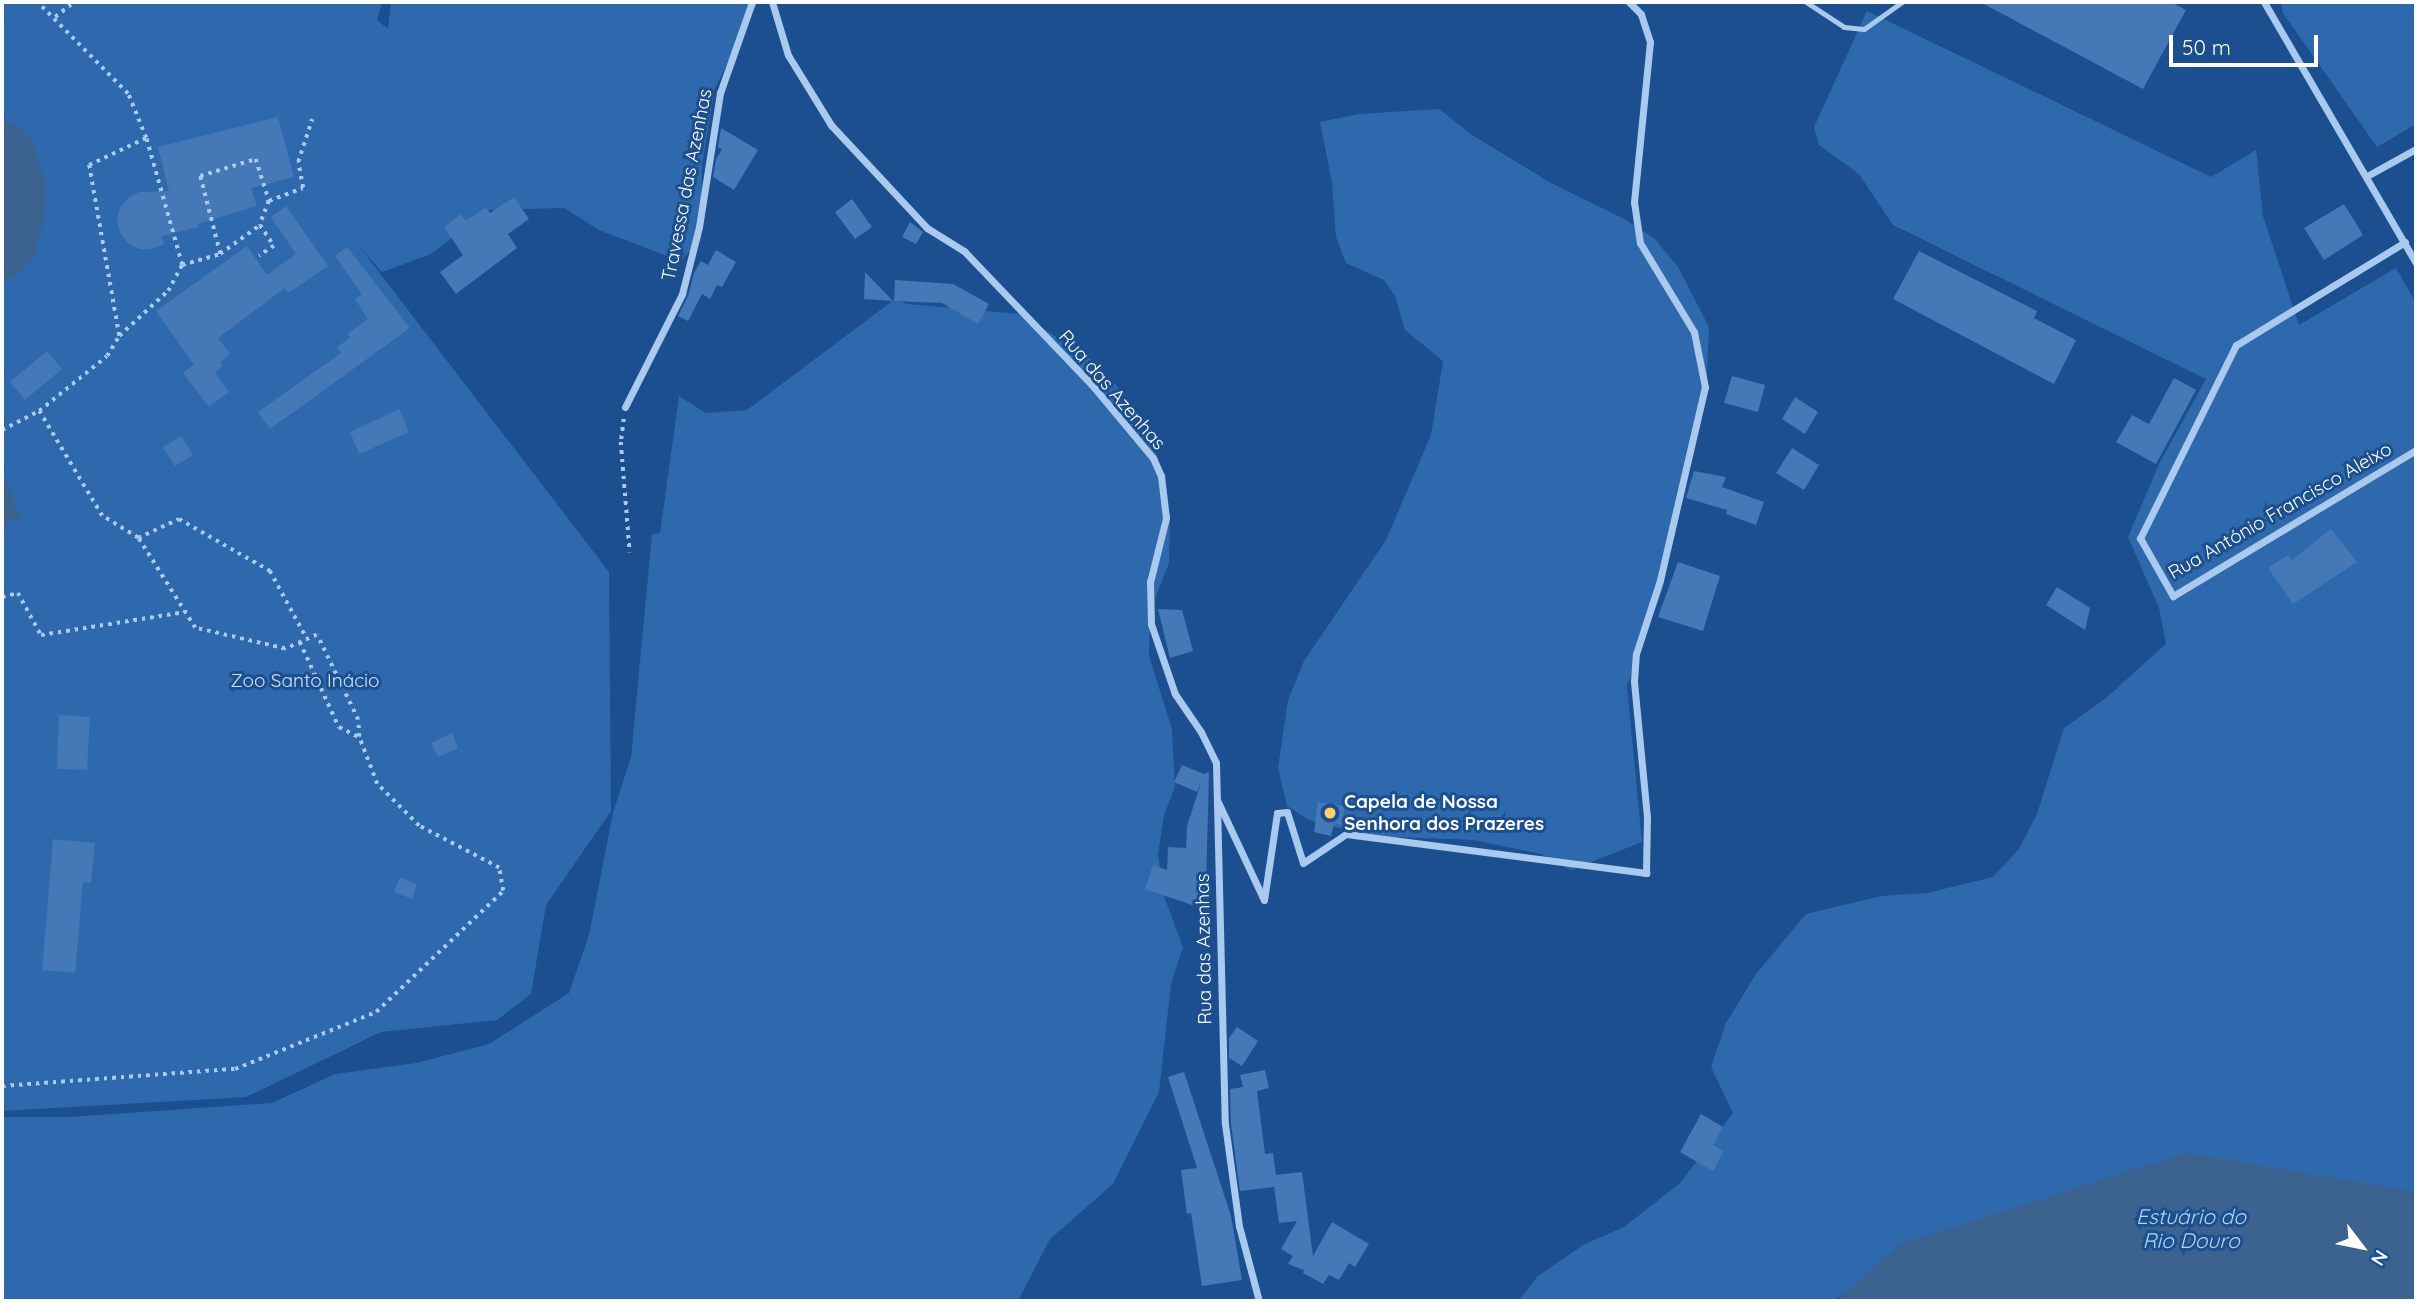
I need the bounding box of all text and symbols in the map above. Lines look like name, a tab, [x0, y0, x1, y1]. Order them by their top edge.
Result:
scale bar	[2173, 21, 2322, 65]
text: 50 m	[2182, 34, 2231, 60]
street label: Travessa das Azenhas	[657, 87, 717, 283]
street label: Rua das Azenhas	[1054, 325, 1170, 455]
street label: Rua António Francisco Aleixo	[2164, 438, 2396, 584]
park label: Zoo Santo Inácio	[230, 670, 380, 692]
place label: Capela de Nossa Senhora dos Prazeres	[1344, 791, 1544, 835]
marker: Capela de Nossa Senhora dos Prazeres	[1322, 805, 1338, 821]
street label: Rua das Azenhas	[1191, 873, 1217, 1025]
water label: Estuário do Rio Douro	[2136, 1203, 2246, 1253]
north arrow	[2327, 1212, 2397, 1282]
text: N	[2366, 1246, 2394, 1270]

